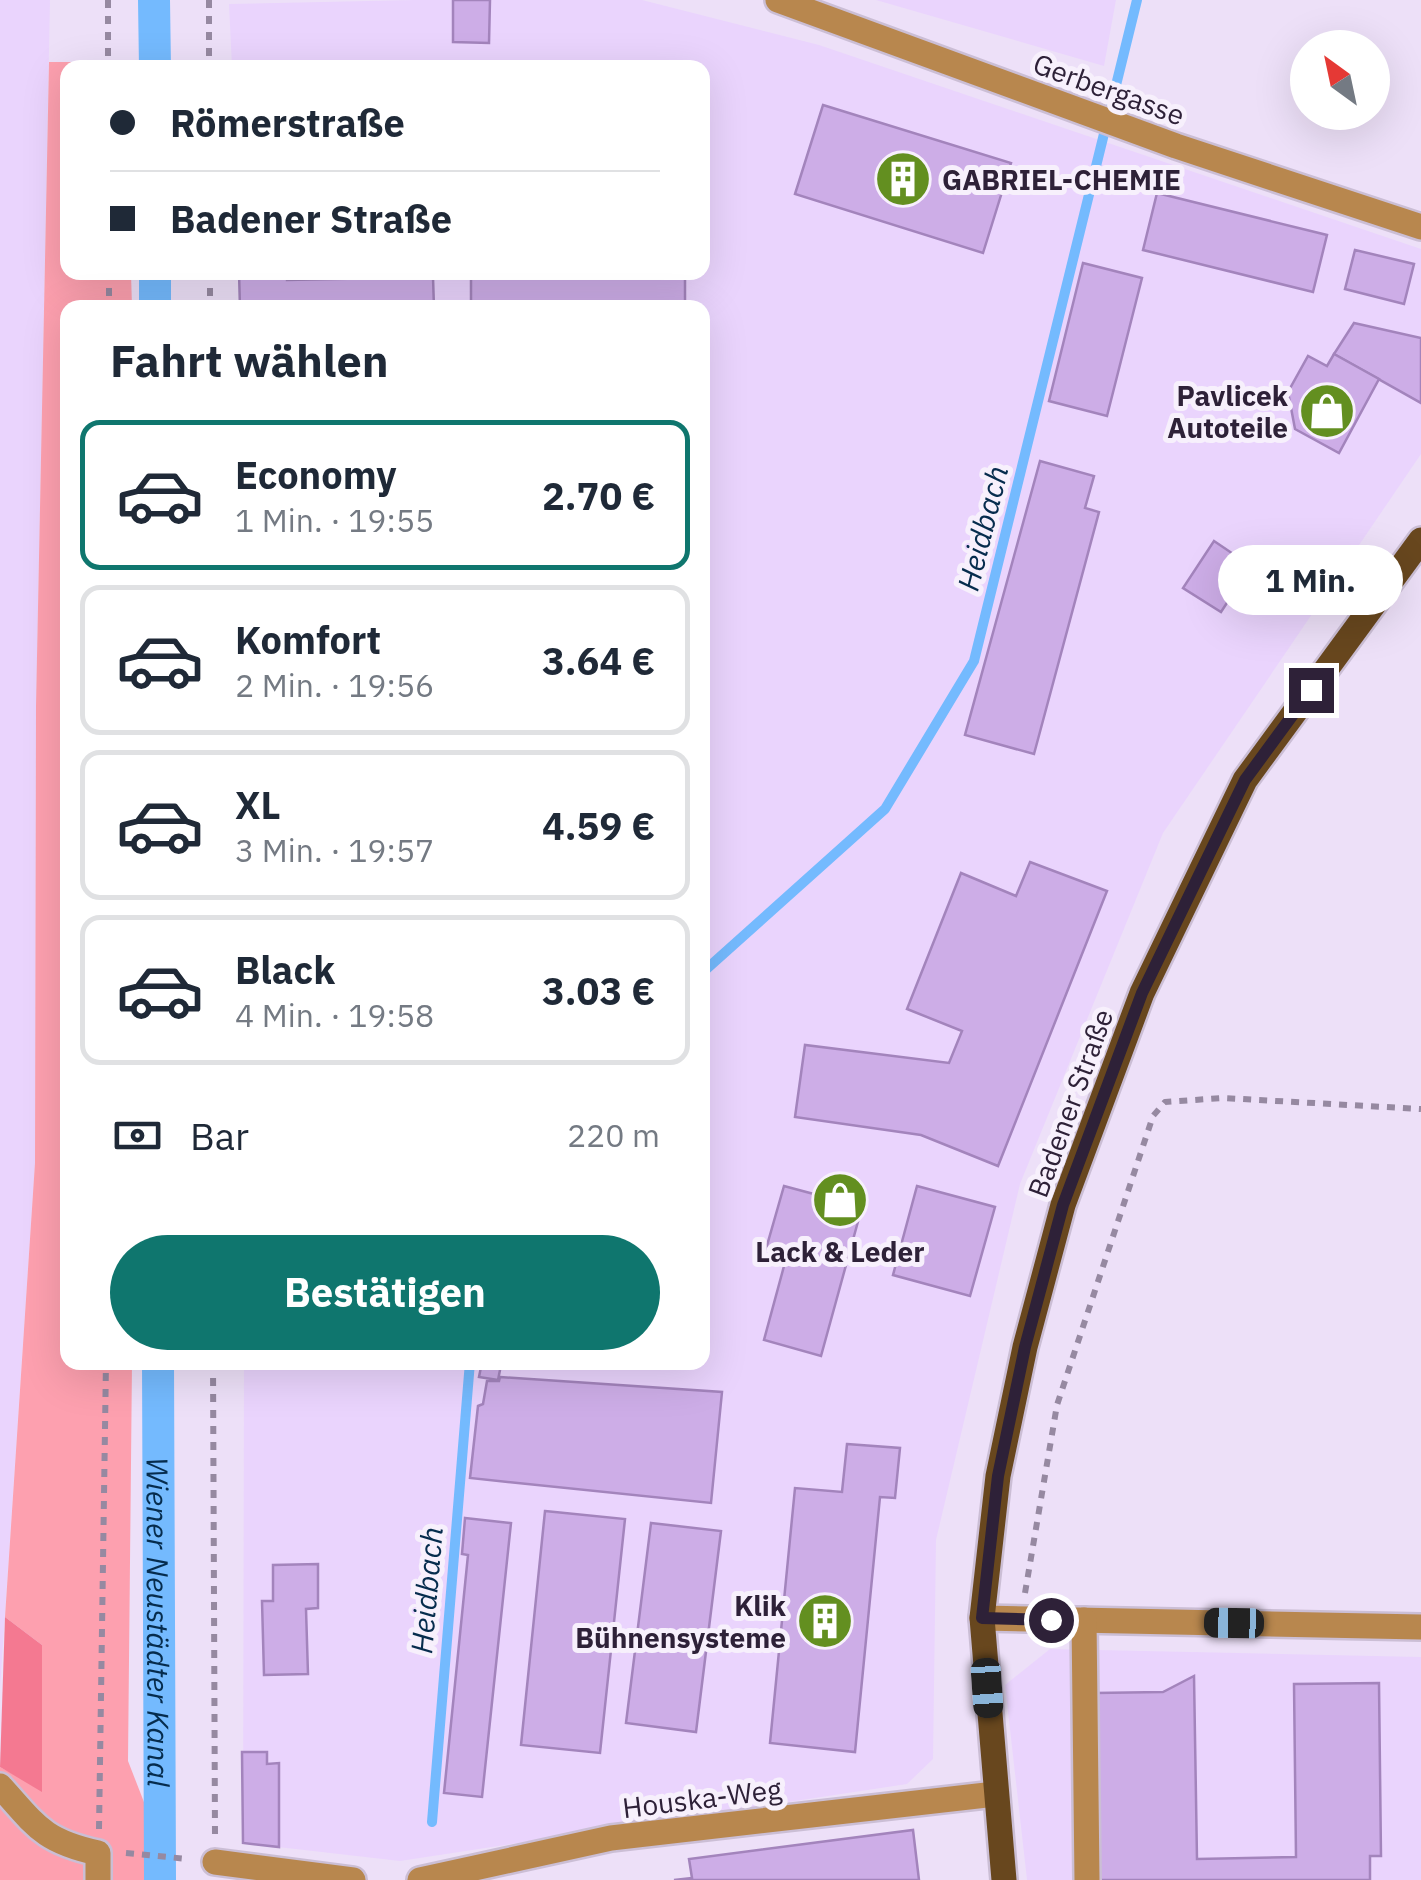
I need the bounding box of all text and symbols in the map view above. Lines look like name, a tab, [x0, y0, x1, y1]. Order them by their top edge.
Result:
north arrow	[1290, 30, 1390, 130]
map controls	[1290, 30, 1390, 130]
street label: Gerbergasse	[1028, 45, 1190, 133]
text: Römerstraße	[170, 98, 405, 147]
building icon: GABRIEL-CHEMIE	[873, 149, 933, 209]
place label: GABRIEL-CHEMIE	[942, 161, 1181, 198]
text: Badener Straße	[170, 194, 452, 243]
text: Fahrt wählen	[110, 331, 389, 389]
place label: Pavlicek Autoteile	[1167, 377, 1289, 446]
shop icon: Pavlicek Autoteile	[1297, 381, 1357, 441]
icon: car	[115, 450, 205, 540]
text: Economy	[235, 450, 397, 499]
water label: Heidbach	[948, 461, 1016, 595]
text: 2.70 €	[542, 471, 655, 520]
text: 1 Min. · 19:55	[235, 499, 434, 541]
callout: 1 Min.	[1218, 545, 1404, 615]
text: 1 Min.	[1265, 559, 1356, 601]
icon: car	[115, 615, 205, 705]
text: Komfort	[235, 615, 381, 664]
text: 3.64 €	[542, 636, 655, 685]
text: 2 Min. · 19:56	[235, 664, 434, 706]
route end	[1289, 668, 1334, 713]
icon: car	[115, 780, 205, 870]
text: XL	[235, 780, 281, 829]
text: 4.59 €	[542, 801, 655, 850]
text: 3 Min. · 19:57	[235, 829, 434, 871]
icon: car	[115, 945, 205, 1035]
text: Black	[235, 945, 335, 994]
text: 3.03 €	[542, 966, 655, 1015]
text: 4 Min. · 19:58	[235, 994, 434, 1036]
street label: Badener Straße	[1019, 1004, 1121, 1202]
icon: cash	[110, 1108, 165, 1163]
text: Bar	[190, 1111, 249, 1160]
text: 220 m	[567, 1114, 660, 1156]
shop icon: Lack & Leder	[810, 1170, 870, 1230]
place label: Lack & Leder	[755, 1233, 925, 1270]
button: Bestätigen	[110, 1235, 660, 1350]
water label: Wiener Neustädter Kanal	[139, 1457, 179, 1787]
water label: Heidbach	[401, 1525, 451, 1655]
place label: Klik Bühnensysteme	[575, 1587, 787, 1656]
building icon: Klik Bühnensysteme	[795, 1591, 855, 1651]
route start	[1029, 1598, 1074, 1643]
car	[1204, 1607, 1264, 1639]
car	[970, 1657, 1004, 1719]
street label: Houska-Weg	[620, 1770, 784, 1826]

